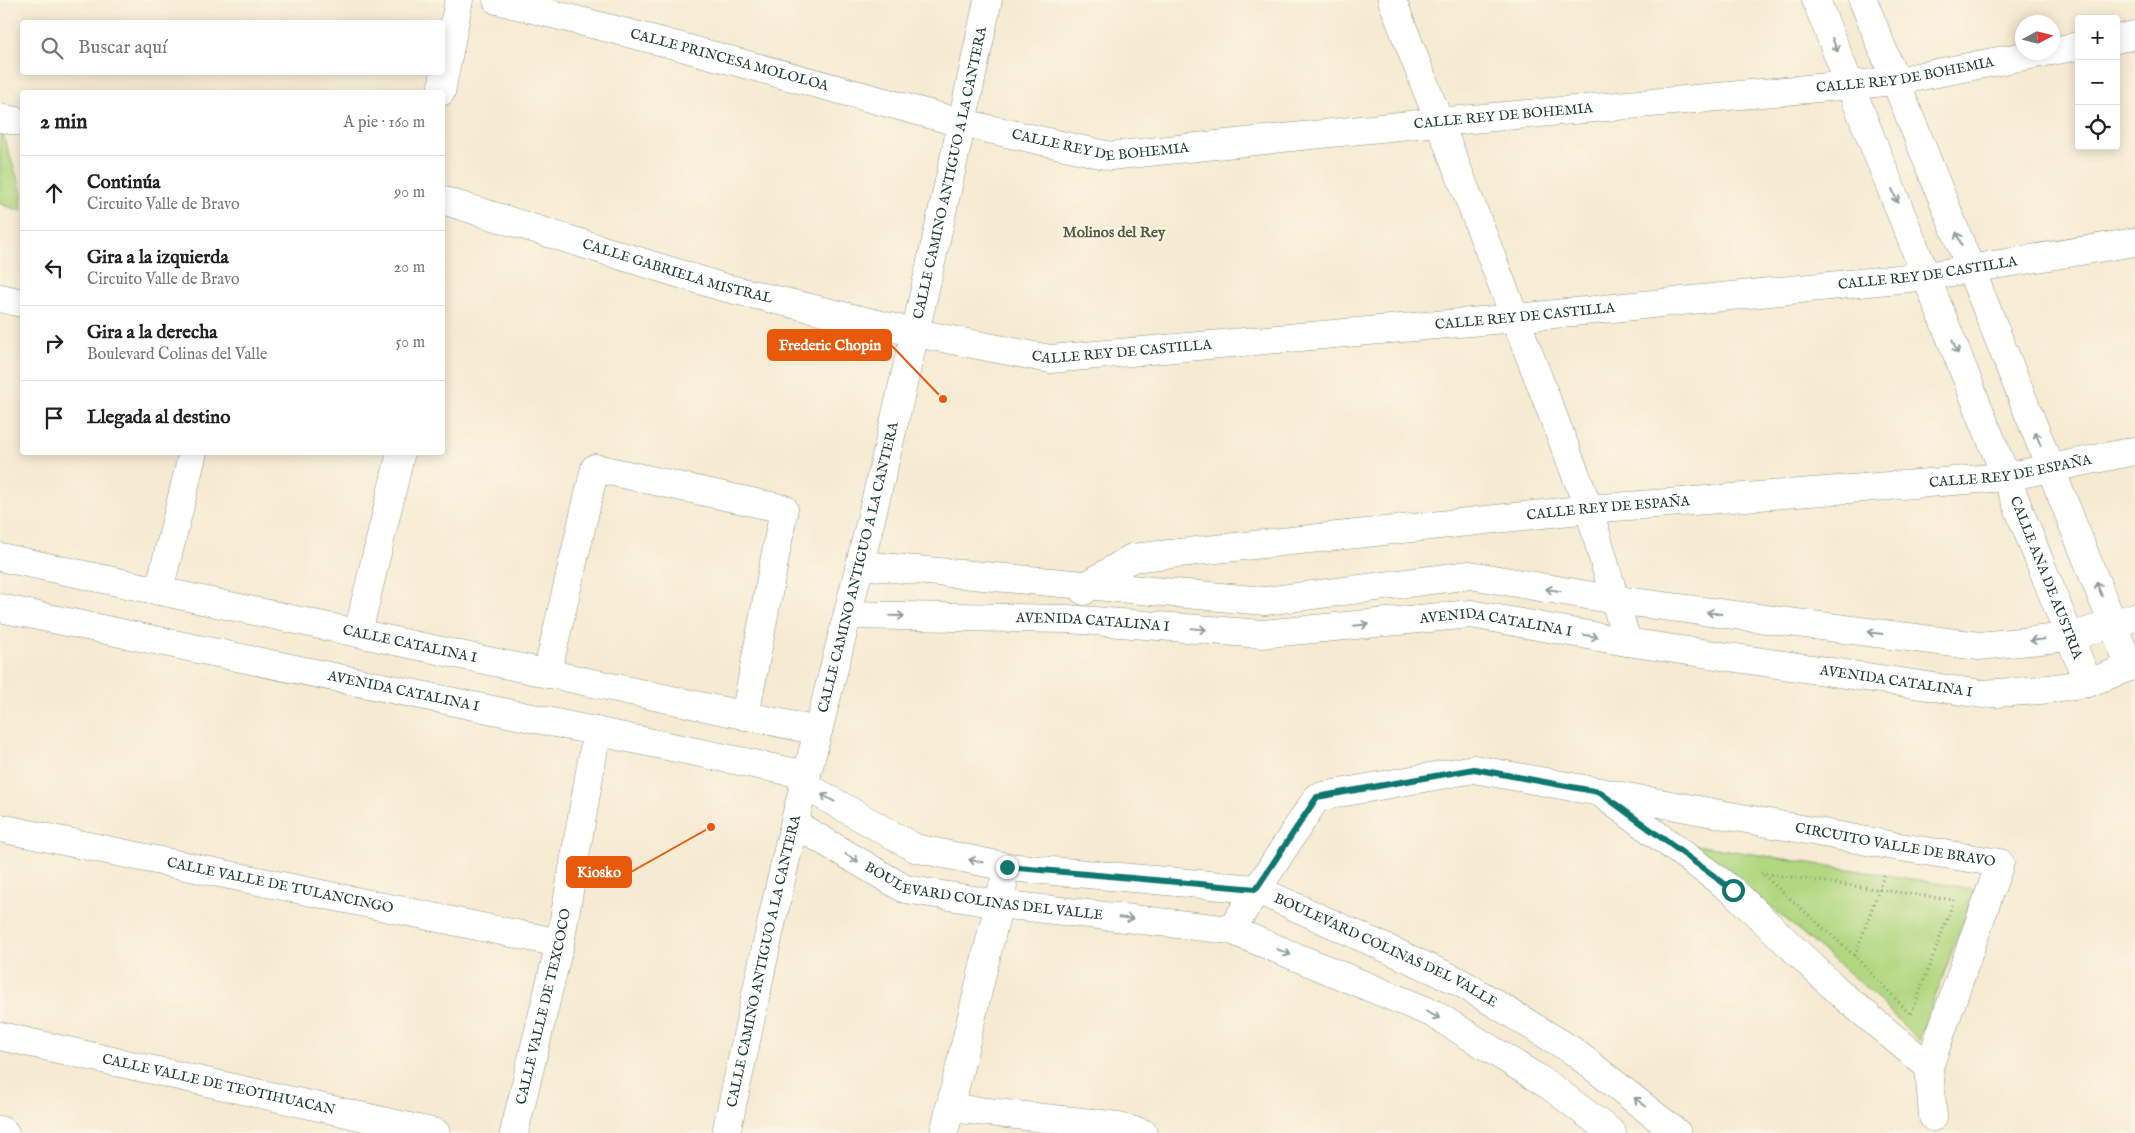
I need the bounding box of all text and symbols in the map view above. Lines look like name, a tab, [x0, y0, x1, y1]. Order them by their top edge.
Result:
north arrow	[2015, 15, 2060, 60]
map controls	[2075, 15, 2120, 150]
button: +	[2075, 15, 2120, 60]
search box	[20, 20, 445, 75]
street label: CALLE PRINCESA MOLOLOA	[628, 25, 831, 96]
street label: CALLE CAMINO ANTIGUO A LA CANTERA	[909, 25, 991, 321]
icon: search	[38, 34, 66, 62]
text: Buscar aquí	[78, 36, 167, 60]
one-way arrow	[1830, 37, 1840, 52]
street label: CALLE REY DE BOHEMIA	[1815, 53, 1996, 97]
button: −	[2075, 60, 2120, 105]
street label: CALLE REY DE BOHEMIA	[1413, 99, 1594, 133]
button: locate	[2075, 105, 2120, 150]
text: 2 min	[40, 109, 87, 136]
text: A pie · 160 m	[344, 113, 425, 133]
street label: CALLE REY DE BOHEMIA	[1010, 125, 1190, 165]
text: Continúa	[87, 171, 161, 195]
icon: ahead	[40, 179, 68, 207]
text: 90 m	[394, 183, 425, 203]
one-way arrow	[1891, 188, 1900, 203]
text: Circuito Valle de Bravo	[87, 195, 240, 215]
district label: Molinos del Rey	[1063, 223, 1166, 242]
one-way arrow	[1953, 232, 1963, 247]
street label: CALLE GABRIELA MISTRAL	[580, 235, 774, 308]
text: Gira a la izquierda	[87, 246, 229, 270]
street label: CALLE REY DE CASTILLA	[1837, 252, 2019, 294]
icon: left	[40, 254, 68, 282]
text: 20 m	[394, 258, 425, 278]
text: Circuito Valle de Bravo	[87, 270, 240, 290]
street label: CALLE REY DE CASTILLA	[1434, 299, 1616, 334]
text: Gira a la derecha	[87, 321, 217, 345]
icon: right	[40, 329, 68, 357]
callout: Frederic Chopin	[768, 330, 891, 360]
text: 50 m	[396, 333, 425, 353]
text: Frederic Chopin	[779, 336, 881, 355]
street label: CALLE REY DE CASTILLA	[1030, 336, 1213, 368]
one-way arrow	[1951, 339, 1960, 354]
text: Boulevard Colinas del Valle	[87, 345, 267, 365]
icon: arrive	[40, 404, 68, 432]
text: Llegada al destino	[87, 406, 230, 430]
street label: CALLE CAMINO ANTIGUO A LA CANTERA	[814, 420, 903, 715]
one-way arrow	[2033, 431, 2042, 446]
street label: CALLE REY DE ESPAÑA	[1928, 451, 2094, 492]
street label: CALLE REY DE ESPAÑA	[1526, 492, 1691, 525]
street label: CALLE ANA DE AUSTRIA	[2006, 494, 2087, 662]
one-way arrow	[2093, 582, 2102, 597]
one-way arrow	[1546, 584, 1562, 594]
street label: AVENIDA CATALINA I	[1418, 605, 1573, 641]
one-way arrow	[1706, 607, 1722, 617]
street label: AVENIDA CATALINA I	[1015, 609, 1170, 636]
one-way arrow	[888, 611, 905, 621]
one-way arrow	[1353, 620, 1369, 630]
street label: CALLE CATALINA I	[341, 621, 479, 667]
one-way arrow	[1191, 624, 1207, 634]
one-way arrow	[1868, 628, 1884, 638]
one-way arrow	[1583, 631, 1599, 641]
one-way arrow	[2029, 635, 2045, 645]
street label: AVENIDA CATALINA I	[1818, 661, 1974, 701]
street label: AVENIDA CATALINA I	[325, 667, 481, 716]
one-way arrow	[820, 793, 835, 803]
street label: CALLE CAMINO ANTIGUO A LA CANTERA	[723, 813, 805, 1109]
street label: CIRCUITO VALLE DE BRAVO	[1794, 819, 1997, 871]
street label: CALLE VALLE DE TULANCINGO	[165, 853, 395, 918]
one-way arrow	[844, 853, 858, 863]
one-way arrow	[968, 855, 984, 865]
route end	[996, 856, 1019, 879]
callout: Kiosko	[567, 857, 631, 887]
street label: BOULEVARD COLINAS DEL VALLE	[861, 858, 1104, 925]
text: Kiosko	[577, 863, 621, 882]
route start	[1722, 879, 1745, 902]
street label: BOULEVARD COLINAS DEL VALLE	[1271, 889, 1501, 1012]
street label: CALLE VALLE DE TEXCOCO	[512, 907, 575, 1106]
one-way arrow	[1118, 913, 1134, 923]
one-way arrow	[1276, 947, 1291, 957]
one-way arrow	[1426, 1010, 1441, 1020]
street label: CALLE VALLE DE TEOTIHUACAN	[100, 1050, 337, 1119]
one-way arrow	[1633, 1097, 1647, 1107]

